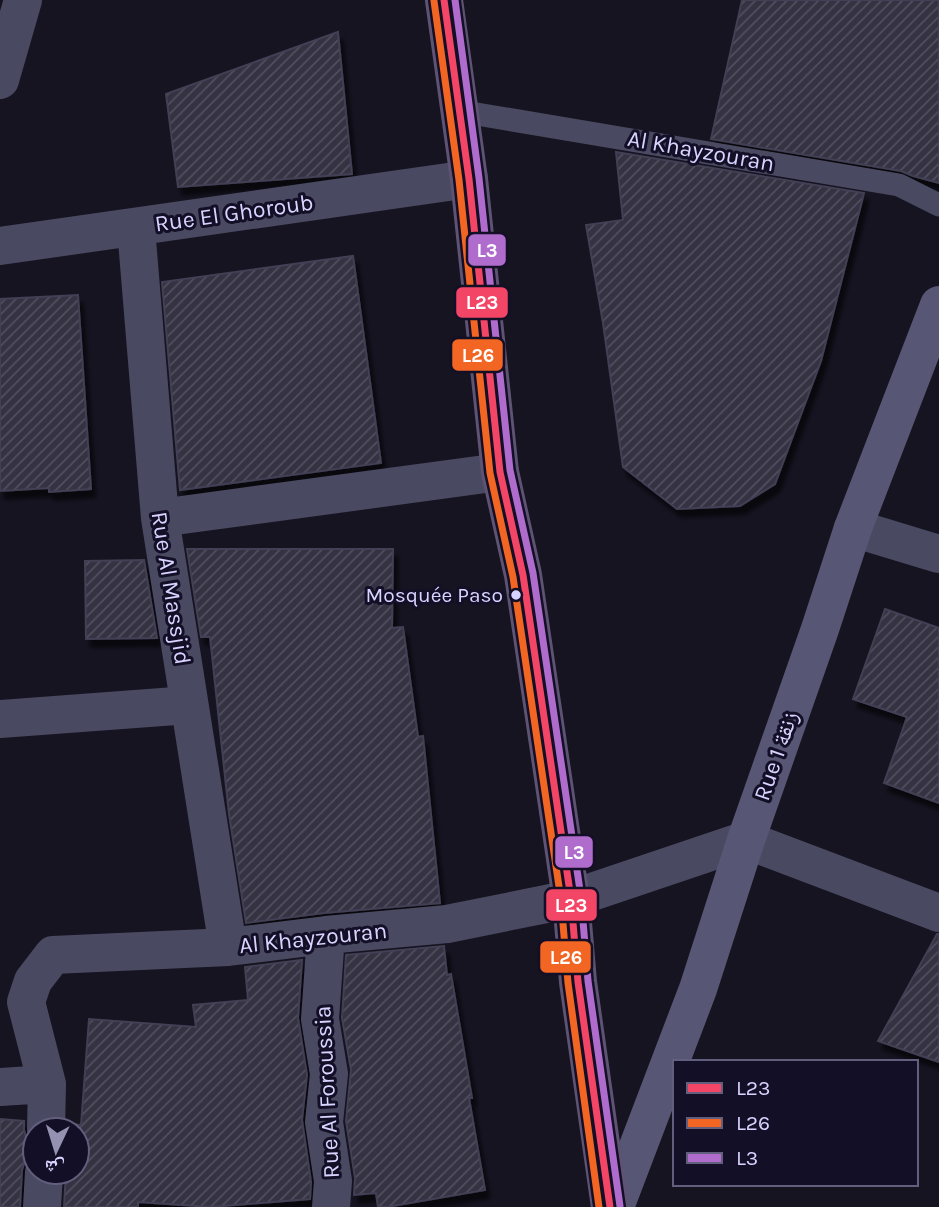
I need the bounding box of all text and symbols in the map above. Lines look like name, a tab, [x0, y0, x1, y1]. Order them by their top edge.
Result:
street label: Al Khayzouran	[625, 125, 777, 177]
street label: Rue El Ghoroub	[153, 189, 315, 237]
line badge: L3	[467, 233, 507, 267]
text: L3	[476, 240, 498, 262]
line badge: L23	[455, 286, 509, 319]
text: L23	[466, 292, 498, 314]
line badge: L26	[451, 338, 504, 372]
text: L26	[462, 345, 494, 367]
street label: Rue Al Massjid	[146, 510, 196, 666]
place label: Mosquée Paso	[365, 583, 503, 607]
marker: Mosquée Paso	[509, 588, 523, 602]
street label: Rue 1 زنقة	[748, 708, 804, 804]
line badge: L3	[554, 835, 594, 869]
text: L3	[563, 842, 585, 864]
line badge: L23	[545, 888, 598, 922]
text: L23	[555, 895, 587, 917]
street label: Al Khayzouran	[238, 917, 388, 959]
line badge: L26	[539, 940, 592, 974]
text: L26	[550, 947, 582, 969]
street label: Rue Al Foroussia	[309, 1005, 345, 1179]
legend	[673, 1060, 918, 1186]
text: L23	[736, 1076, 770, 1100]
text: L26	[736, 1111, 770, 1135]
north arrow	[21, 1116, 91, 1186]
text: L3	[736, 1146, 758, 1170]
text: ش	[44, 1155, 66, 1179]

